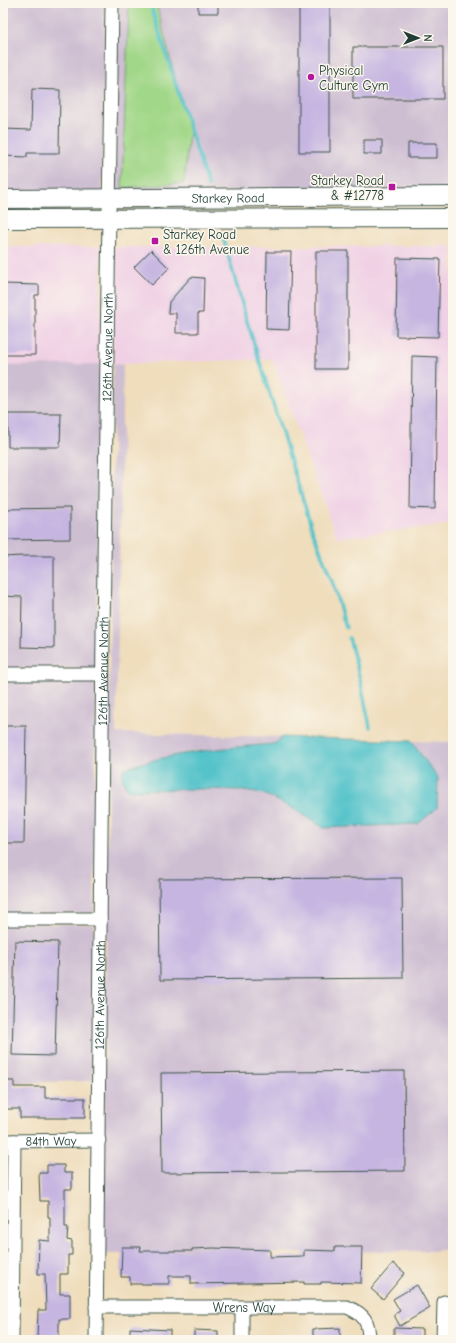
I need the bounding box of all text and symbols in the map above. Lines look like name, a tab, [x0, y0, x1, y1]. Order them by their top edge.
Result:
north arrow	[398, 18, 438, 58]
text: N	[421, 34, 434, 42]
place label: Physical Culture Gym	[319, 63, 388, 93]
marker: Physical Culture Gym	[306, 72, 316, 82]
place label: Starkey Road & #12778	[311, 173, 384, 203]
marker: Starkey Road & #12778	[387, 182, 397, 192]
street label: Starkey Road	[191, 190, 265, 206]
place label: Starkey Road & 126th Avenue	[163, 227, 250, 257]
marker: Starkey Road & 126th Avenue	[150, 236, 160, 246]
street label: 126th Avenue North	[99, 292, 116, 402]
street label: 126th Avenue North	[95, 616, 111, 726]
street label: 126th Avenue North	[92, 940, 108, 1050]
street label: 84th Way	[25, 1133, 77, 1149]
street label: Wrens Way	[213, 1300, 275, 1315]

